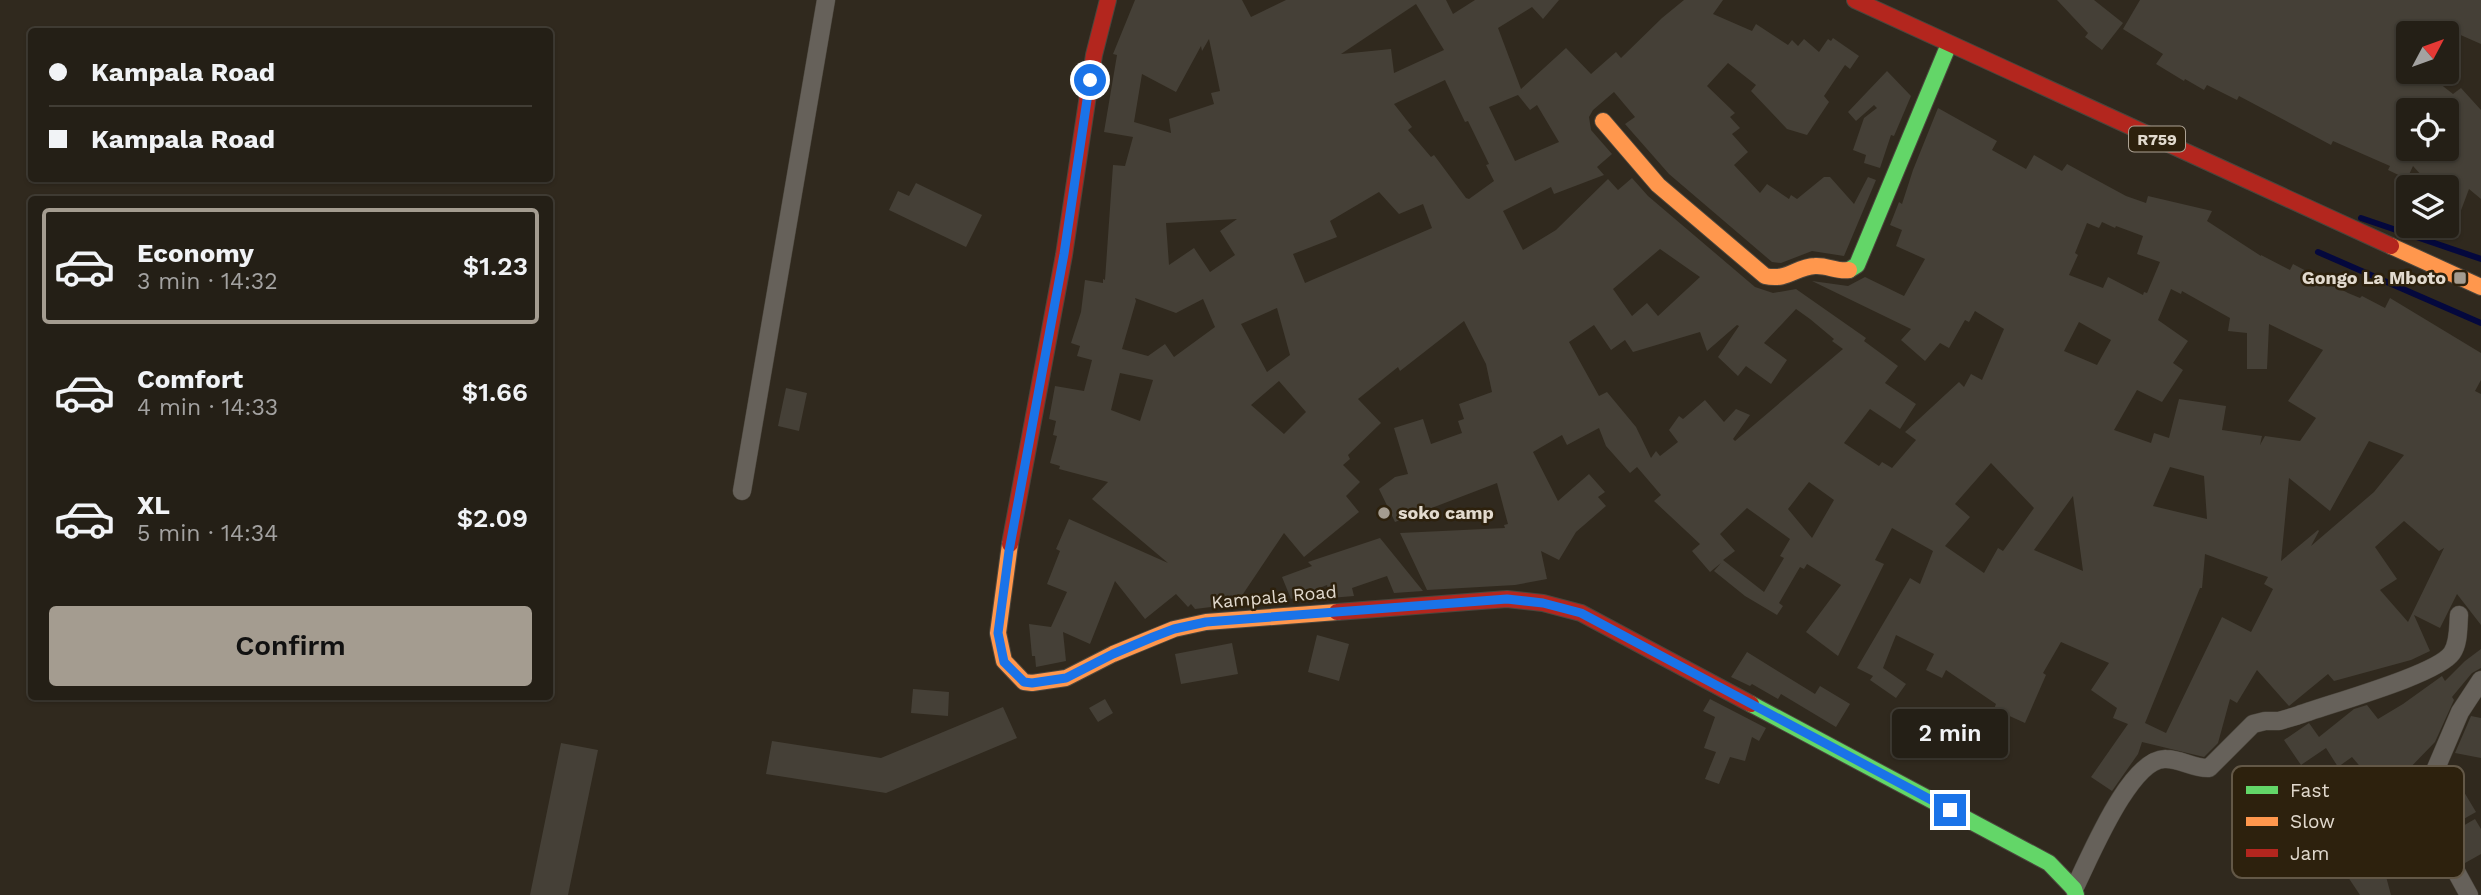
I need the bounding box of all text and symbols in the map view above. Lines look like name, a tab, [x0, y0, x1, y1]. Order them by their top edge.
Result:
north arrow	[2396, 21, 2459, 84]
map controls	[2396, 21, 2459, 238]
text: Kampala Road	[91, 57, 275, 87]
route start	[1074, 64, 1106, 96]
button: locate	[2396, 98, 2459, 161]
text: Kampala Road	[91, 124, 275, 154]
road number: R759	[2129, 127, 2185, 152]
button: layers	[2396, 175, 2459, 238]
icon: car	[53, 235, 116, 298]
text: Economy	[137, 238, 254, 268]
text: $1.23	[463, 251, 528, 281]
place label: Gongo La Mboto	[2302, 267, 2446, 288]
text: 3 min · 14:32	[137, 268, 278, 295]
marker: Gongo La Mboto	[2452, 270, 2468, 286]
icon: car	[53, 361, 116, 424]
text: Comfort	[137, 364, 243, 394]
text: $1.66	[462, 377, 528, 407]
text: 4 min · 14:33	[137, 394, 278, 421]
icon: car	[53, 487, 116, 550]
text: XL	[137, 490, 170, 520]
place label: soko camp	[1398, 502, 1494, 523]
text: $2.09	[457, 503, 528, 533]
marker: soko camp	[1376, 505, 1392, 521]
text: 5 min · 14:34	[137, 520, 278, 547]
street label: Kampala Road	[1210, 581, 1337, 612]
button: Confirm	[49, 606, 532, 686]
callout: 2 min	[1892, 708, 2008, 758]
text: 2 min	[1918, 720, 1982, 747]
legend	[2232, 766, 2464, 878]
text: Fast	[2290, 779, 2329, 802]
route end	[1934, 794, 1966, 826]
text: Slow	[2290, 810, 2335, 833]
text: Jam	[2290, 842, 2329, 865]

